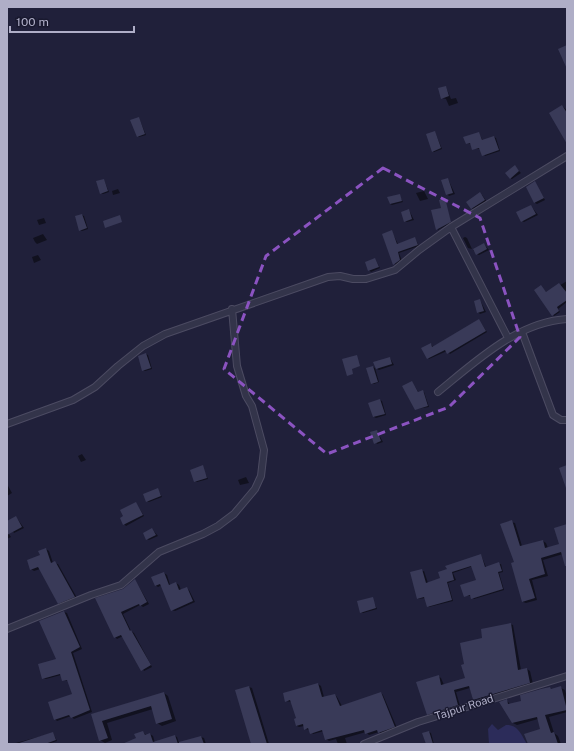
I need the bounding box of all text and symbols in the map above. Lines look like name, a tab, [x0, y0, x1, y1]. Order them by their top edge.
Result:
scale bar	[10, 8, 134, 34]
text: 100 m	[16, 15, 49, 29]
street label: Tajpur Road	[433, 692, 495, 722]

